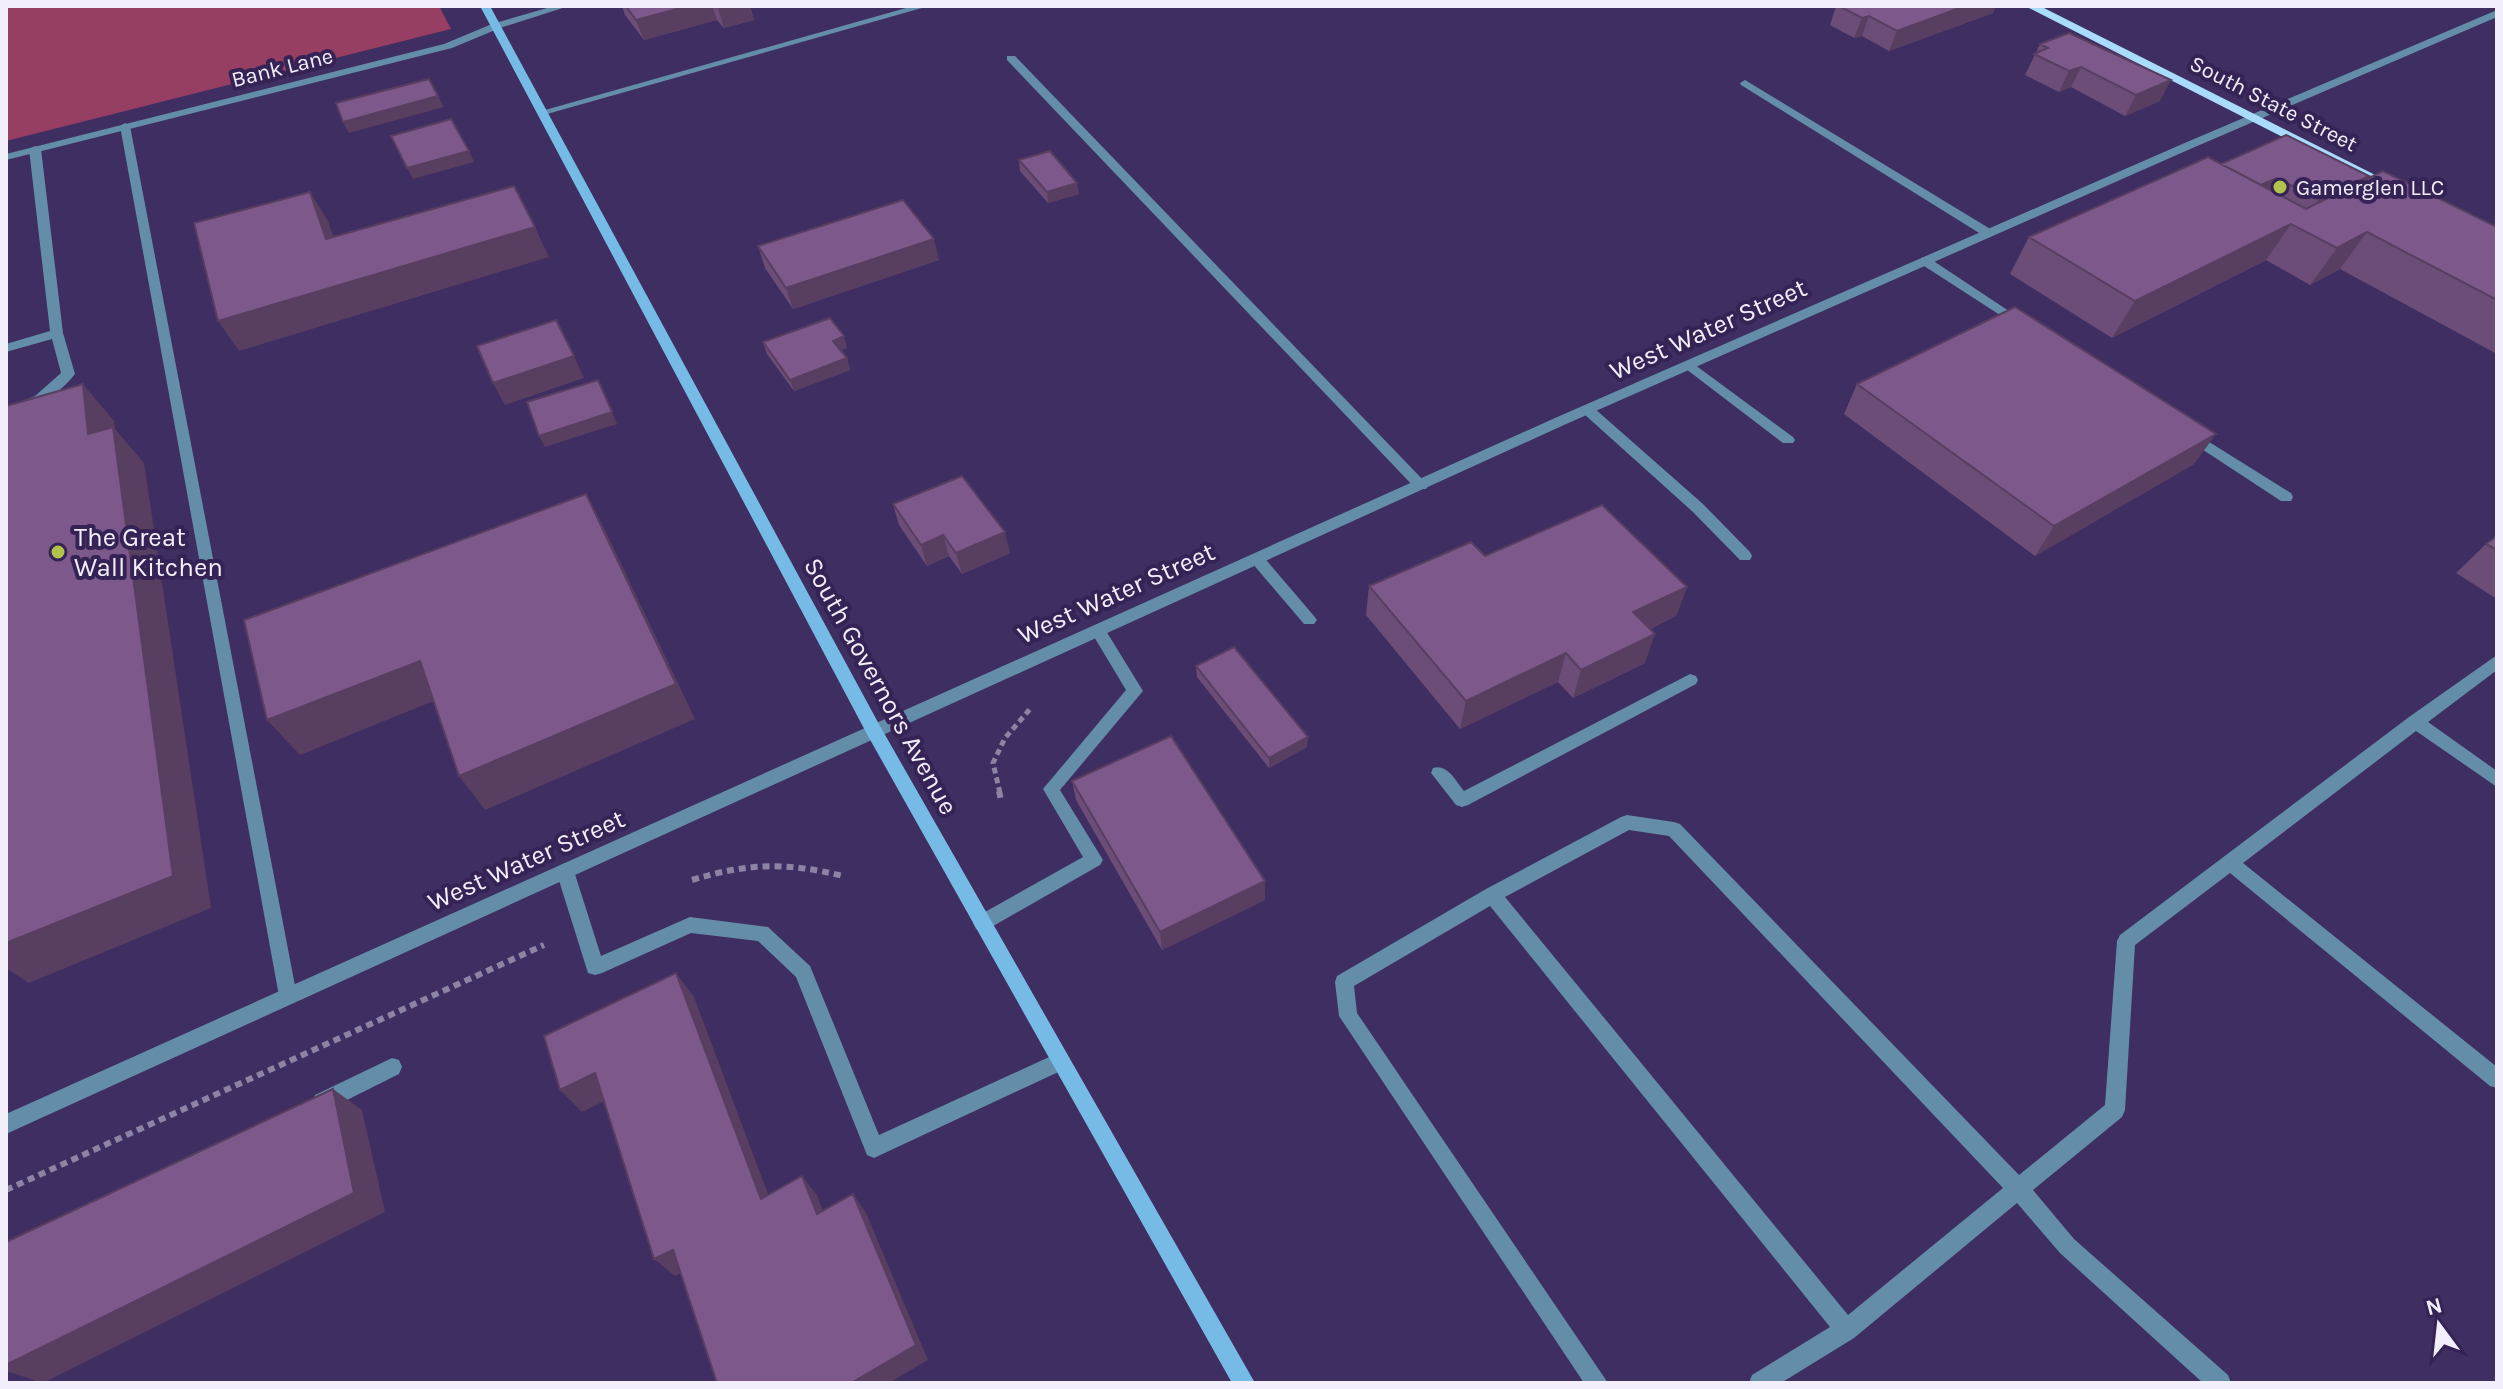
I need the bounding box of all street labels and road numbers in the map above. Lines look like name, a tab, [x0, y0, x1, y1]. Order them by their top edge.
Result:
street label: Bank Lane	[229, 43, 336, 93]
street label: South State Street	[2186, 50, 2362, 157]
street label: West Water Street	[1605, 272, 1812, 387]
street label: West Water Street	[1013, 536, 1220, 651]
street label: South Governors Avenue	[797, 552, 964, 820]
street label: West Water Street	[423, 803, 630, 918]

